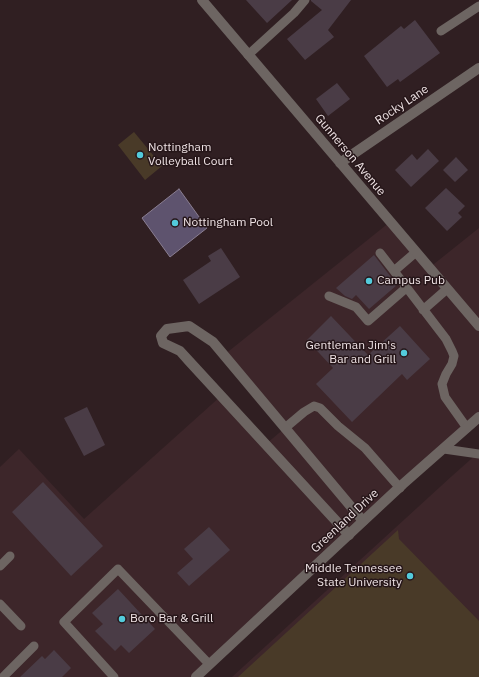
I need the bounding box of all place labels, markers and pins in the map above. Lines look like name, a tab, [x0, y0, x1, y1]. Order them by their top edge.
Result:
place label: Nottingham Volleyball Court	[148, 141, 233, 169]
marker: Nottingham Volleyball Court	[135, 150, 145, 160]
place label: Nottingham Pool	[183, 216, 273, 230]
marker: Nottingham Pool	[170, 218, 180, 228]
place label: Campus Pub	[377, 274, 445, 288]
marker: Campus Pub	[364, 276, 374, 286]
place label: Gentleman Jim's Bar and Grill	[305, 339, 396, 367]
marker: Gentleman Jim's Bar and Grill	[399, 348, 409, 358]
place label: Middle Tennessee State University	[305, 562, 402, 590]
marker: Middle Tennessee State University	[405, 571, 415, 581]
place label: Boro Bar & Grill	[130, 612, 213, 626]
marker: Boro Bar & Grill	[117, 614, 127, 624]

